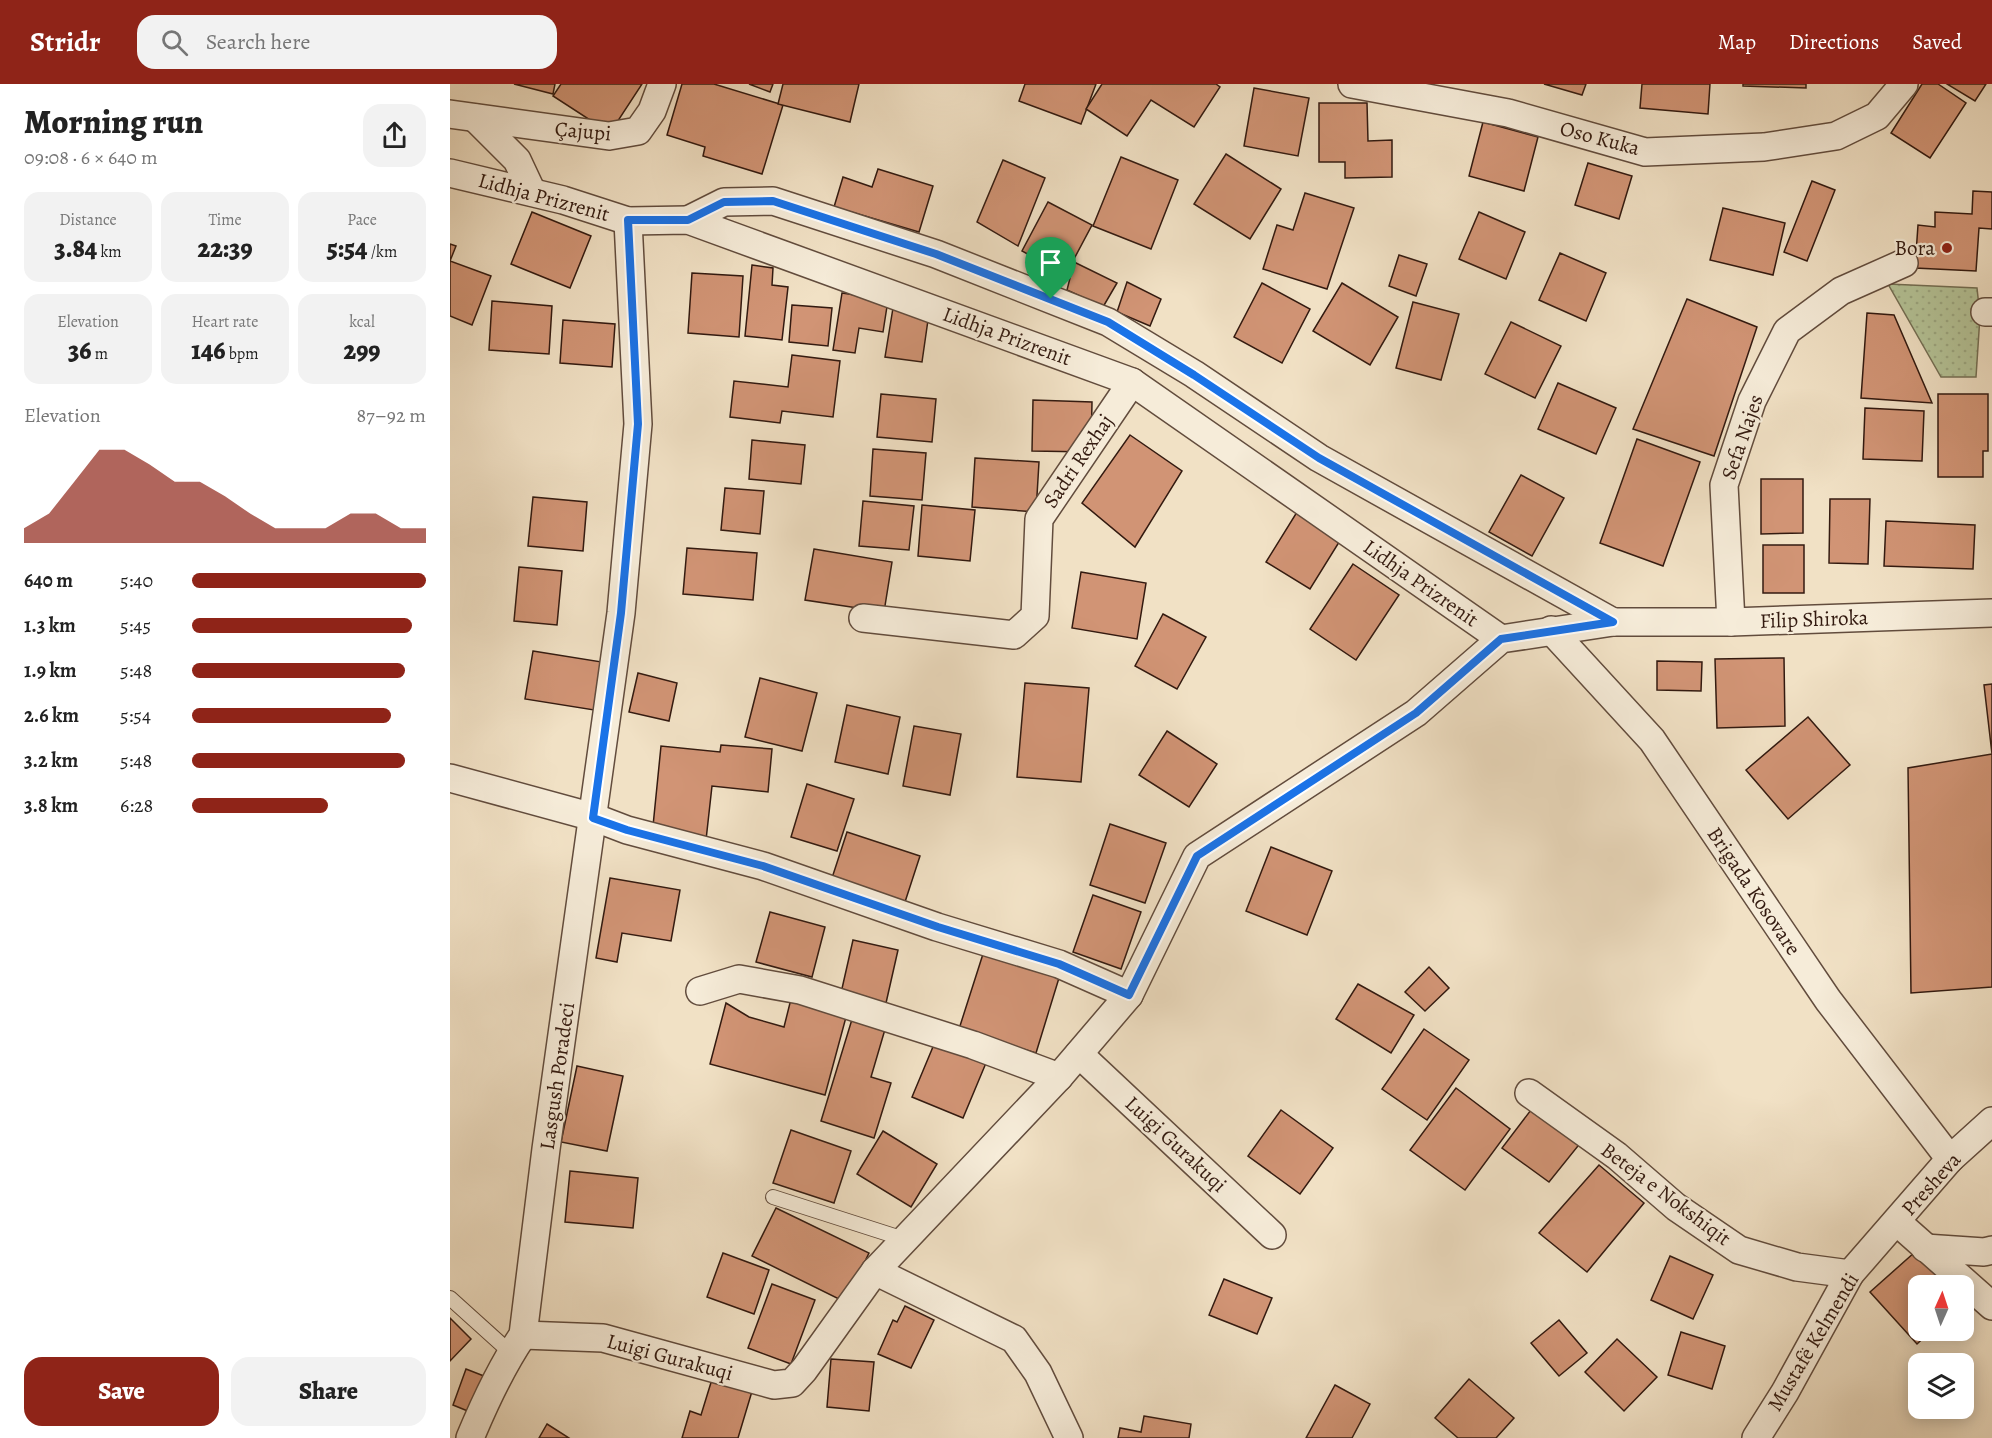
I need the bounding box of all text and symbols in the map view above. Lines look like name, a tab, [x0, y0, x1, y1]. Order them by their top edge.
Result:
search box	[137, 15, 557, 69]
text: Stridr	[30, 23, 101, 61]
icon: search	[158, 26, 191, 59]
text: Search here	[206, 27, 310, 57]
text: Map	[1718, 28, 1756, 56]
text: Directions	[1789, 28, 1879, 56]
text: Saved	[1912, 28, 1962, 56]
text: Morning run	[24, 99, 203, 144]
button: share	[363, 104, 426, 167]
street label: Oso Kuka	[1557, 114, 1643, 162]
street label: Çajupi	[554, 115, 612, 147]
text: 09:08 · 6 × 640 m	[24, 144, 158, 171]
street label: Lidhja Prizrenit	[475, 166, 613, 228]
text: Distance	[59, 209, 117, 231]
text: Time	[208, 209, 242, 231]
text: Pace	[347, 209, 377, 231]
text: 3.84	[54, 231, 97, 266]
text: 22:39	[197, 231, 253, 266]
text: 5:54	[327, 231, 368, 266]
place label: Bora	[1895, 234, 1935, 262]
pin	[1025, 237, 1076, 299]
text: km	[97, 241, 122, 263]
text: /km	[368, 241, 397, 263]
marker: Bora	[1940, 241, 1954, 255]
icon: arrive	[1034, 246, 1067, 279]
street label: Lidhja Prizrenit	[939, 300, 1075, 372]
text: Elevation	[57, 311, 119, 333]
text: Heart rate	[192, 311, 258, 333]
text: kcal	[349, 311, 375, 333]
text: 36	[68, 333, 92, 368]
text: 146	[191, 333, 226, 368]
text: 299	[343, 333, 381, 368]
text: m	[92, 343, 108, 365]
text: bpm	[226, 343, 259, 365]
street label: Sefa Najes	[1714, 391, 1770, 483]
text: Elevation	[24, 402, 101, 429]
text: 87–92 m	[357, 402, 426, 429]
street label: Sadri Rexhaj	[1036, 409, 1120, 513]
street label: Lidhja Prizrenit	[1358, 533, 1484, 633]
text: 640 m	[24, 567, 73, 594]
text: 5:40	[120, 567, 153, 594]
street label: Filip Shiroka	[1759, 603, 1869, 635]
text: 1.3 km	[24, 612, 76, 639]
text: 5:45	[120, 612, 151, 639]
text: 1.9 km	[24, 657, 77, 684]
text: 5:48	[120, 657, 152, 684]
text: 2.6 km	[24, 702, 79, 729]
text: 5:54	[120, 702, 151, 729]
text: 3.2 km	[24, 747, 78, 774]
text: 5:48	[120, 747, 152, 774]
text: 3.8 km	[24, 792, 78, 819]
text: 6:28	[120, 792, 153, 819]
street label: Brigada Kosovare	[1701, 821, 1807, 961]
street label: Lasgush Poradeci	[533, 1000, 581, 1152]
street label: Luigi Gurakuqi	[1119, 1090, 1233, 1199]
street label: Beteja e Nokshiqit	[1595, 1136, 1737, 1252]
street label: Presheva	[1895, 1146, 1967, 1222]
street label: Mustafë Kelmendi	[1761, 1268, 1865, 1416]
north arrow	[1908, 1275, 1974, 1341]
map controls	[1908, 1275, 1974, 1419]
street label: Luigi Gurakuqi	[604, 1327, 736, 1387]
button: layers	[1908, 1353, 1974, 1419]
button: Save	[24, 1357, 219, 1426]
button: Share	[231, 1357, 426, 1426]

